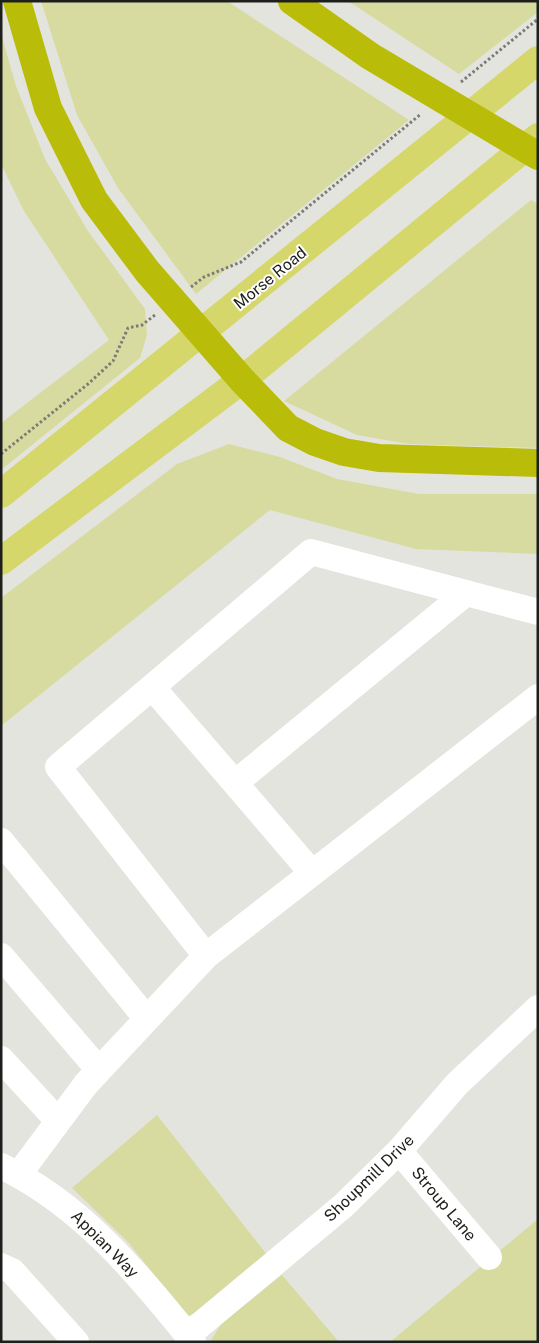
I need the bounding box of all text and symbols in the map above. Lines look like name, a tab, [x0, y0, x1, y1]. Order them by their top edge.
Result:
street label: Morse Road	[230, 243, 310, 313]
street label: Shoupmill Drive	[320, 1130, 418, 1226]
street label: Stroup Lane	[408, 1163, 480, 1245]
street label: Appian Way	[67, 1206, 143, 1282]

